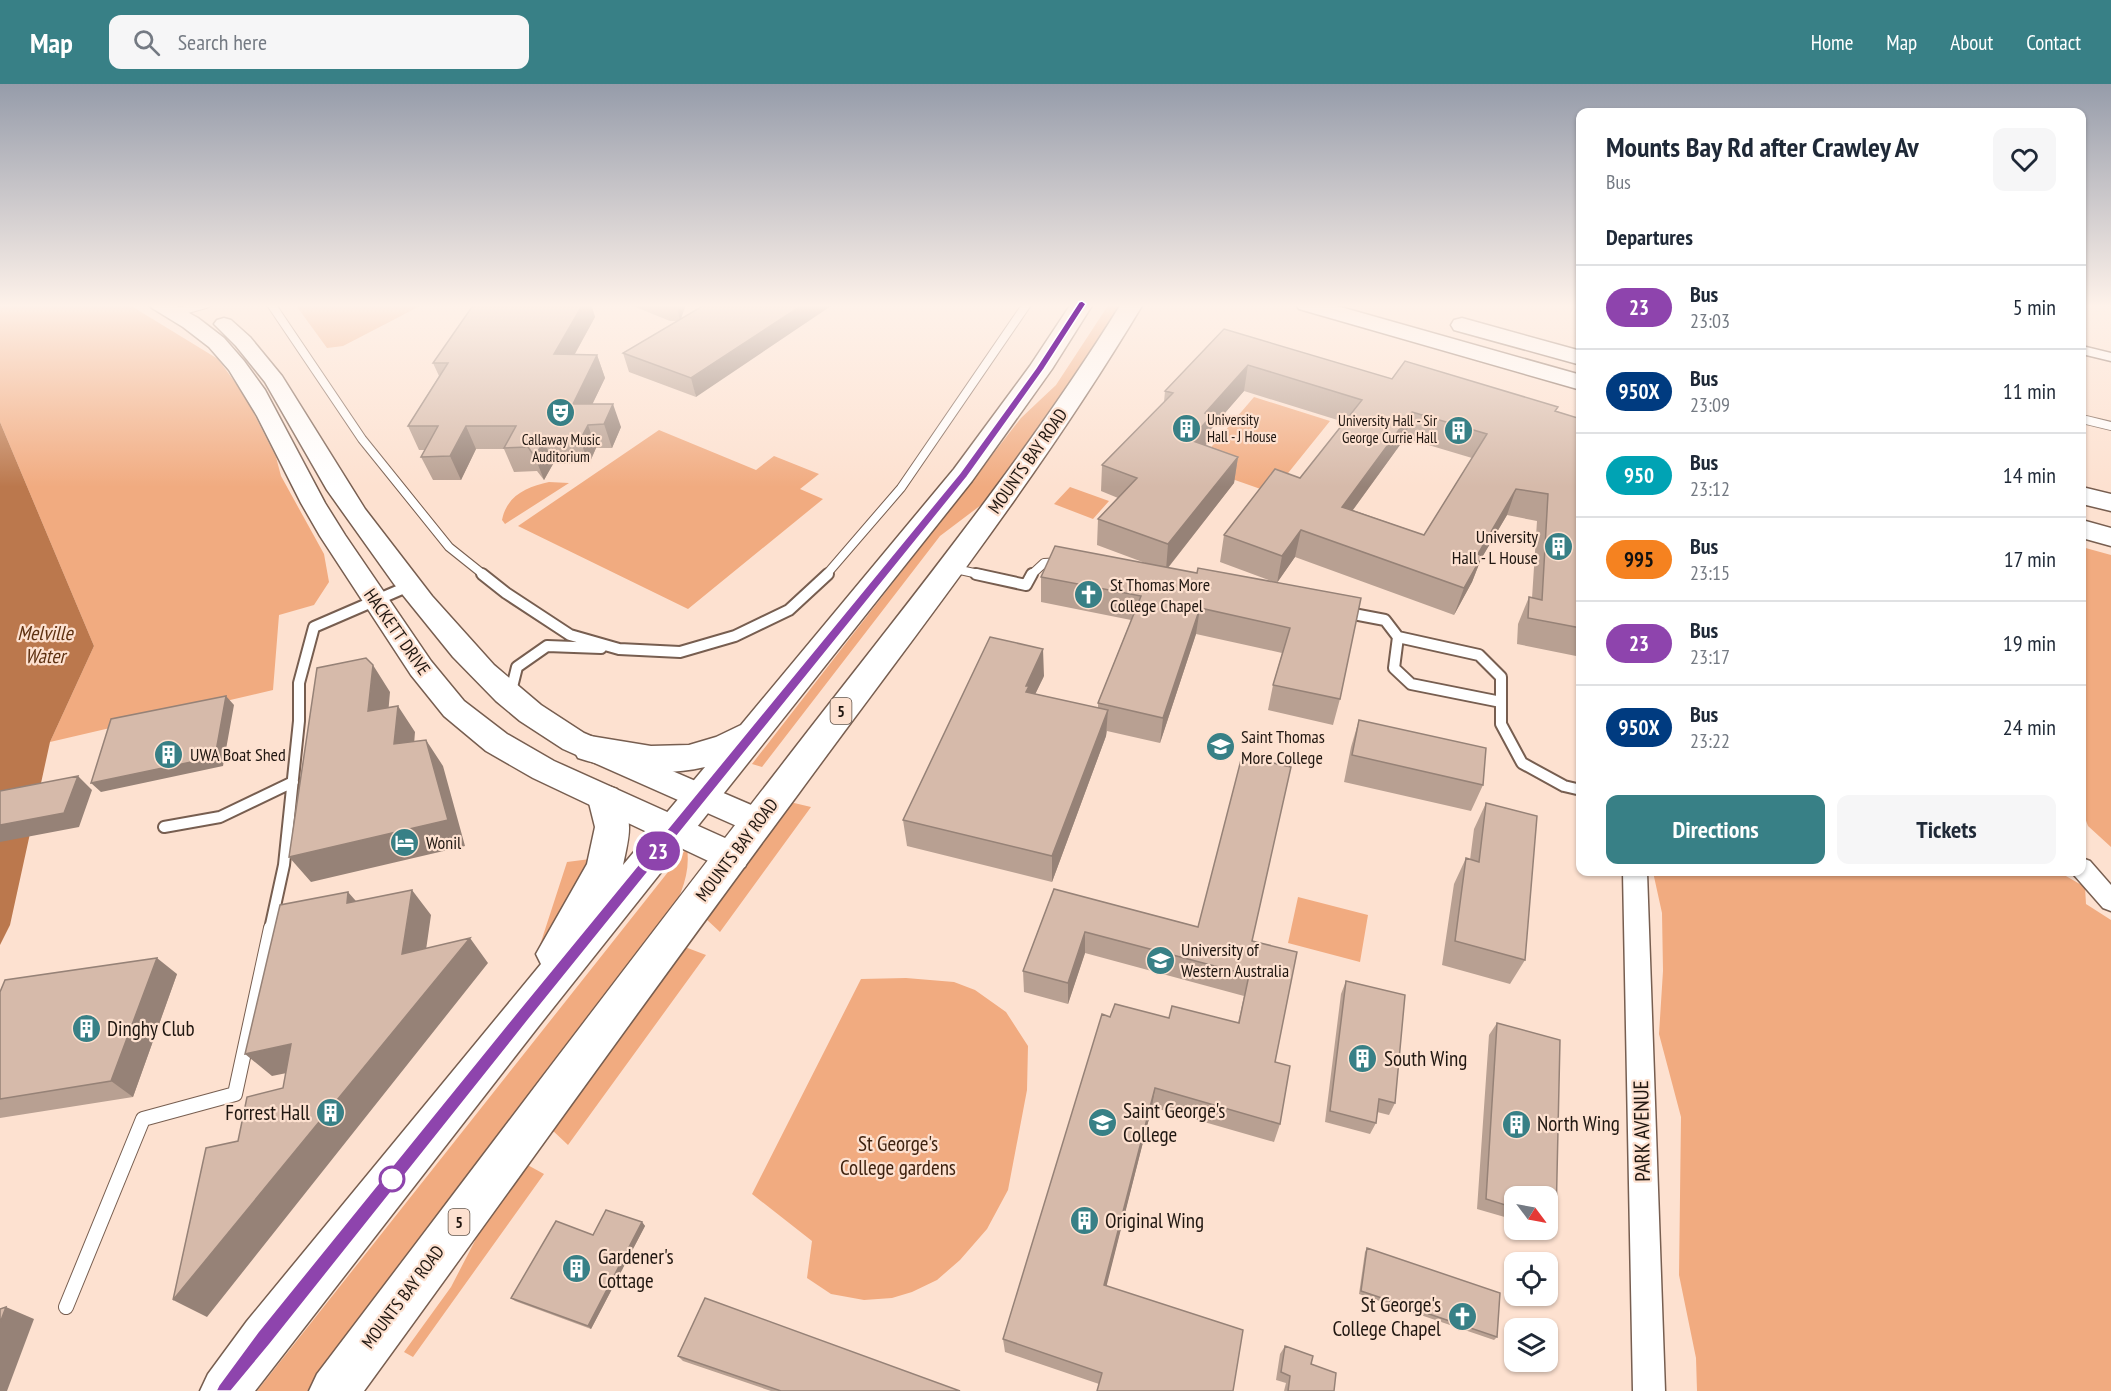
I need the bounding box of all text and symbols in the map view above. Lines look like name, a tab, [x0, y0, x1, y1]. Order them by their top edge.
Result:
search box	[109, 15, 529, 69]
text: Map	[30, 24, 73, 61]
icon: search	[130, 26, 163, 59]
text: Search here	[178, 28, 267, 56]
text: Home	[1811, 29, 1853, 56]
text: Map	[1886, 29, 1917, 56]
text: About	[1950, 29, 1993, 56]
text: Contact	[2026, 29, 2081, 56]
text: Mounts Bay Rd after Crawley Av	[1606, 128, 1919, 165]
button: heart	[1993, 128, 2056, 191]
text: Bus	[1606, 169, 1631, 195]
text: Departures	[1606, 223, 1693, 251]
text: Bus	[1690, 280, 1718, 308]
text: 5 min	[2013, 293, 2056, 321]
text: 23	[1629, 294, 1649, 321]
text: 23:03	[1690, 308, 1730, 334]
text: Bus	[1690, 364, 1718, 392]
text: 11 min	[2003, 377, 2056, 405]
text: 950X	[1618, 378, 1660, 405]
text: 23:09	[1690, 392, 1730, 418]
theatre icon: Callaway Music Auditorium	[545, 397, 577, 429]
street label: MOUNTS BAY ROAD	[983, 404, 1072, 518]
place label: University Hall - J House	[1207, 410, 1277, 446]
place label: University Hall - Sir George Currie Hall	[1338, 411, 1438, 447]
building icon: University Hall - J House	[1170, 413, 1202, 445]
building icon: University Hall - Sir George Currie Hall	[1442, 414, 1474, 446]
place label: Callaway Music Auditorium	[522, 430, 601, 466]
text: Bus	[1690, 448, 1718, 476]
text: 14 min	[2003, 461, 2056, 489]
text: 950	[1624, 462, 1654, 489]
text: 23:12	[1690, 476, 1730, 502]
place label: University Hall - L House	[1452, 525, 1538, 569]
building icon: University Hall - L House	[1543, 531, 1575, 563]
text: Bus	[1690, 532, 1718, 560]
text: 17 min	[2004, 545, 2056, 573]
text: 995	[1624, 546, 1654, 573]
text: 23:15	[1690, 560, 1730, 586]
place label: St Thomas More College Chapel	[1110, 573, 1210, 617]
church icon: St Thomas More College Chapel	[1073, 579, 1105, 611]
street label: HACKETT DRIVE	[359, 584, 436, 680]
text: Bus	[1690, 616, 1718, 644]
water label: Melville Water	[17, 620, 74, 669]
text: 19 min	[2003, 629, 2056, 657]
text: 23	[1629, 630, 1649, 657]
text: 23:17	[1690, 644, 1730, 670]
road number: 5	[830, 698, 852, 724]
text: Bus	[1690, 700, 1718, 728]
text: 24 min	[2003, 713, 2056, 741]
text: 950X	[1618, 714, 1660, 741]
place label: Saint Thomas More College	[1241, 725, 1325, 769]
text: 23:22	[1690, 728, 1730, 754]
school or university icon: Saint Thomas More College	[1204, 731, 1236, 763]
building icon: UWA Boat Shed	[153, 739, 185, 771]
place label: UWA Boat Shed	[190, 743, 286, 766]
street label: MOUNTS BAY ROAD	[690, 794, 783, 906]
button: Directions	[1606, 795, 1825, 864]
button: Tickets	[1837, 795, 2056, 864]
hotel icon: Wonil	[389, 827, 421, 859]
place label: Wonil	[426, 831, 462, 854]
line badge: 23	[631, 832, 685, 870]
text: 23	[648, 838, 668, 865]
place label: University of Western Australia	[1181, 938, 1289, 982]
school or university icon: University of Western Australia	[1144, 944, 1176, 976]
building icon: Dinghy Club	[70, 1013, 102, 1045]
place label: Dinghy Club	[107, 1015, 195, 1042]
building icon: South Wing	[1347, 1043, 1379, 1075]
place label: South Wing	[1384, 1045, 1467, 1072]
street label: PARK AVENUE	[1627, 1080, 1656, 1182]
building icon: Forrest Hall	[315, 1097, 347, 1129]
place label: Saint George's College	[1123, 1097, 1225, 1148]
place label: Forrest Hall	[225, 1099, 310, 1126]
school or university icon: Saint George's College	[1086, 1107, 1118, 1139]
building icon: North Wing	[1500, 1108, 1532, 1140]
place label: North Wing	[1537, 1110, 1620, 1137]
park label: St George's College gardens	[840, 1130, 956, 1181]
unlabelled marker	[379, 1166, 405, 1192]
north arrow	[1504, 1186, 1558, 1240]
map controls	[1504, 1186, 1558, 1372]
building icon: Original Wing	[1068, 1205, 1100, 1237]
place label: Original Wing	[1105, 1207, 1204, 1234]
road number: 5	[448, 1209, 470, 1235]
street label: MOUNTS BAY ROAD	[356, 1241, 449, 1353]
place label: Gardener's Cottage	[598, 1243, 674, 1294]
button: locate	[1504, 1252, 1558, 1306]
building icon: Gardener's Cottage	[561, 1253, 593, 1285]
place label: St George's College Chapel	[1332, 1291, 1441, 1342]
church icon: St George's College Chapel	[1446, 1301, 1478, 1333]
button: layers	[1504, 1318, 1558, 1372]

